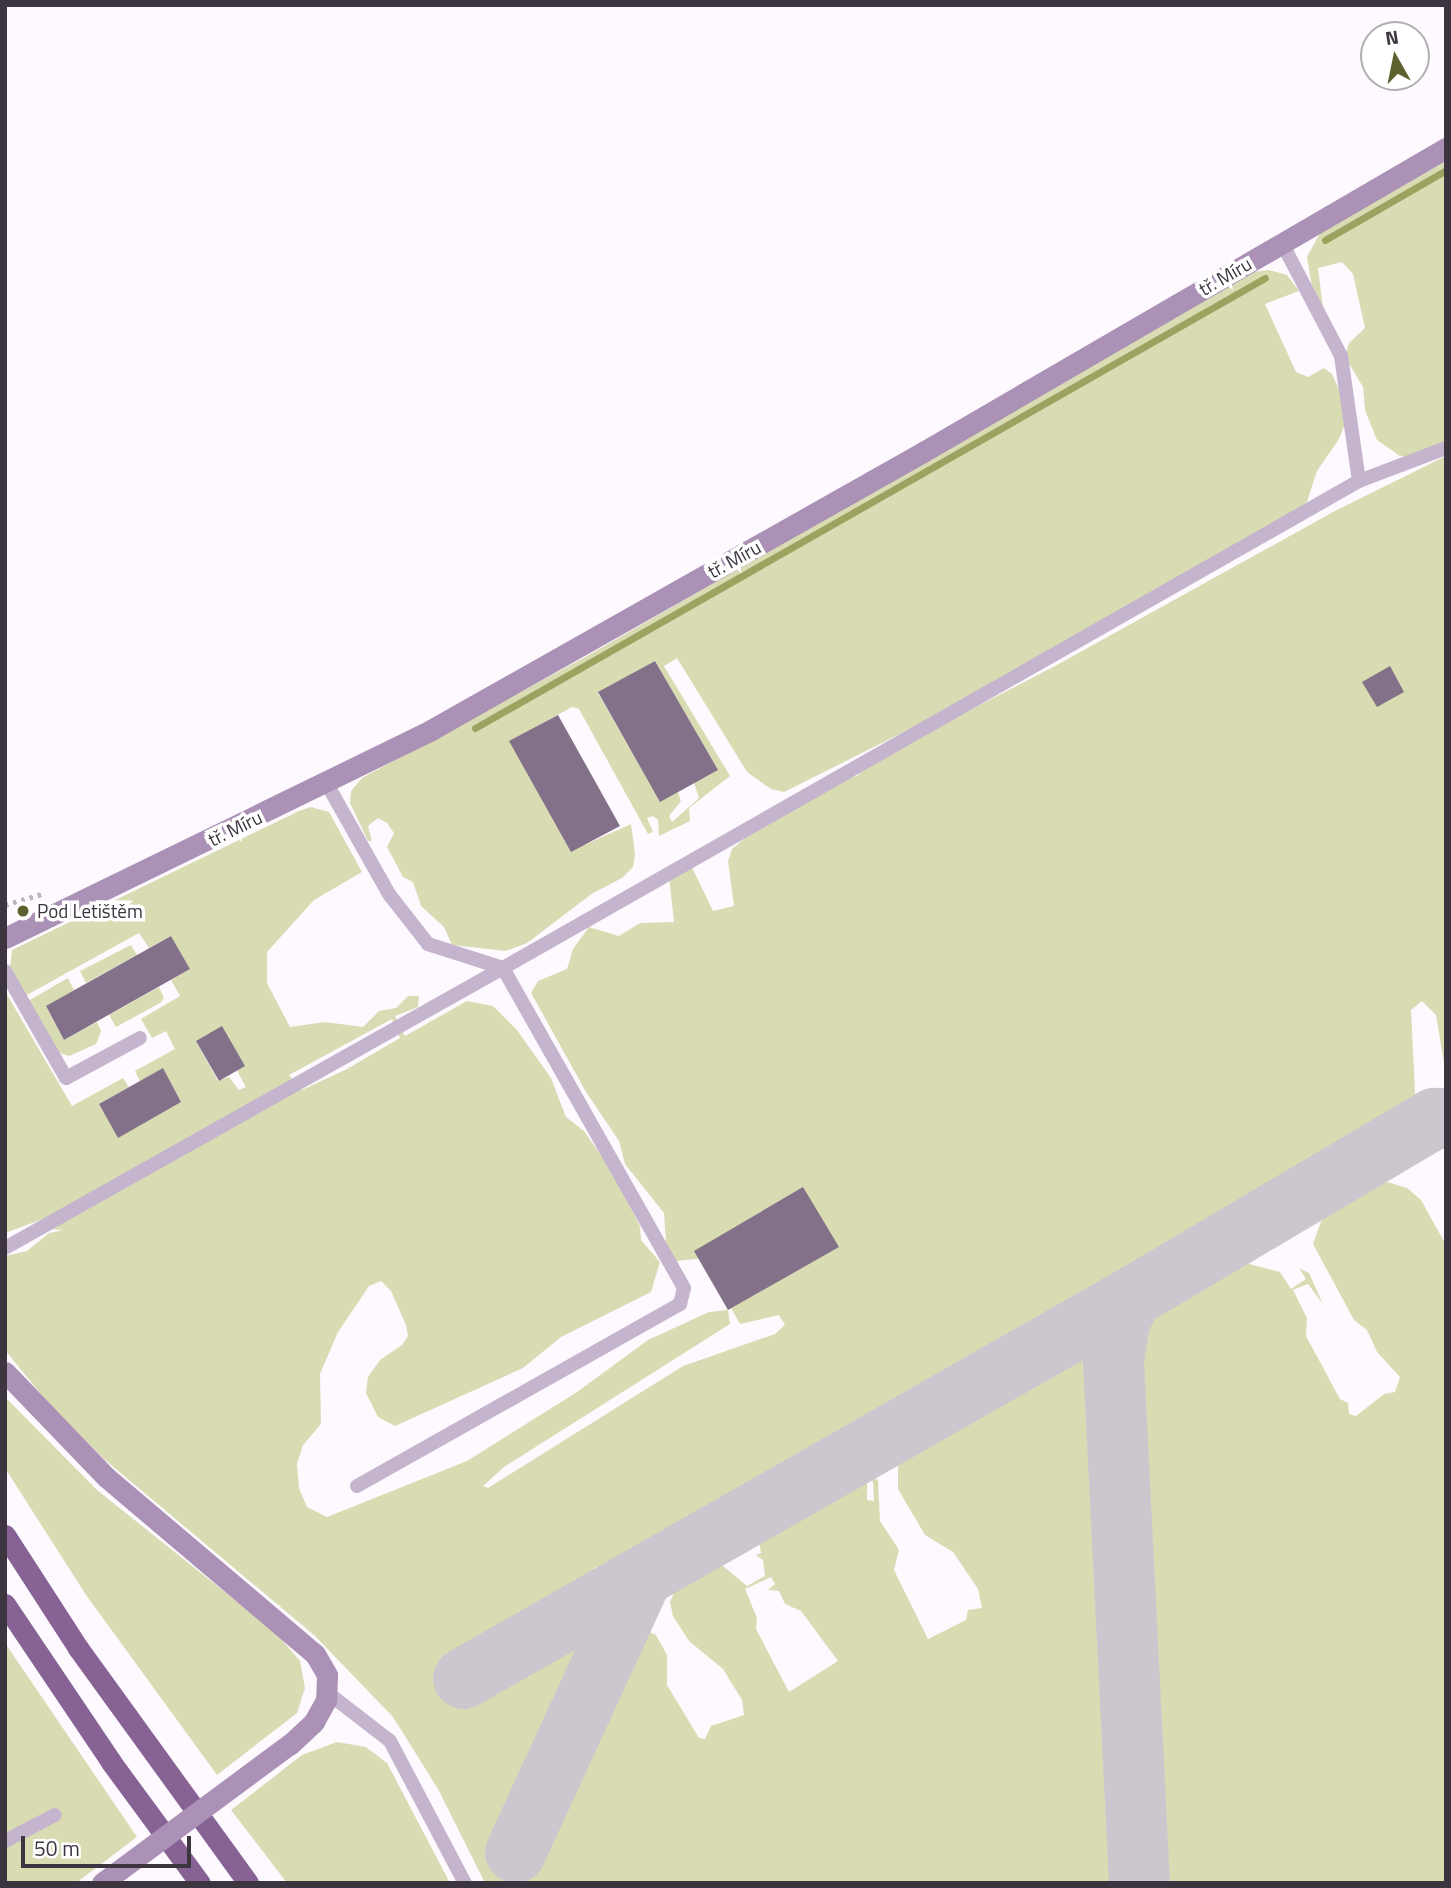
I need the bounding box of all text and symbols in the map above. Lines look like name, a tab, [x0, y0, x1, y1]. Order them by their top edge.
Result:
north arrow	[1360, 21, 1430, 91]
text: N	[1383, 21, 1401, 52]
street label: tř. Míru	[1195, 252, 1255, 300]
street label: tř. Míru	[703, 535, 765, 583]
street label: tř. Míru	[204, 805, 266, 851]
place label: Pod Letištěm	[37, 900, 143, 922]
marker: Pod Letištěm	[15, 903, 31, 919]
scale bar	[24, 1822, 194, 1866]
text: 50 m	[34, 1832, 80, 1864]

